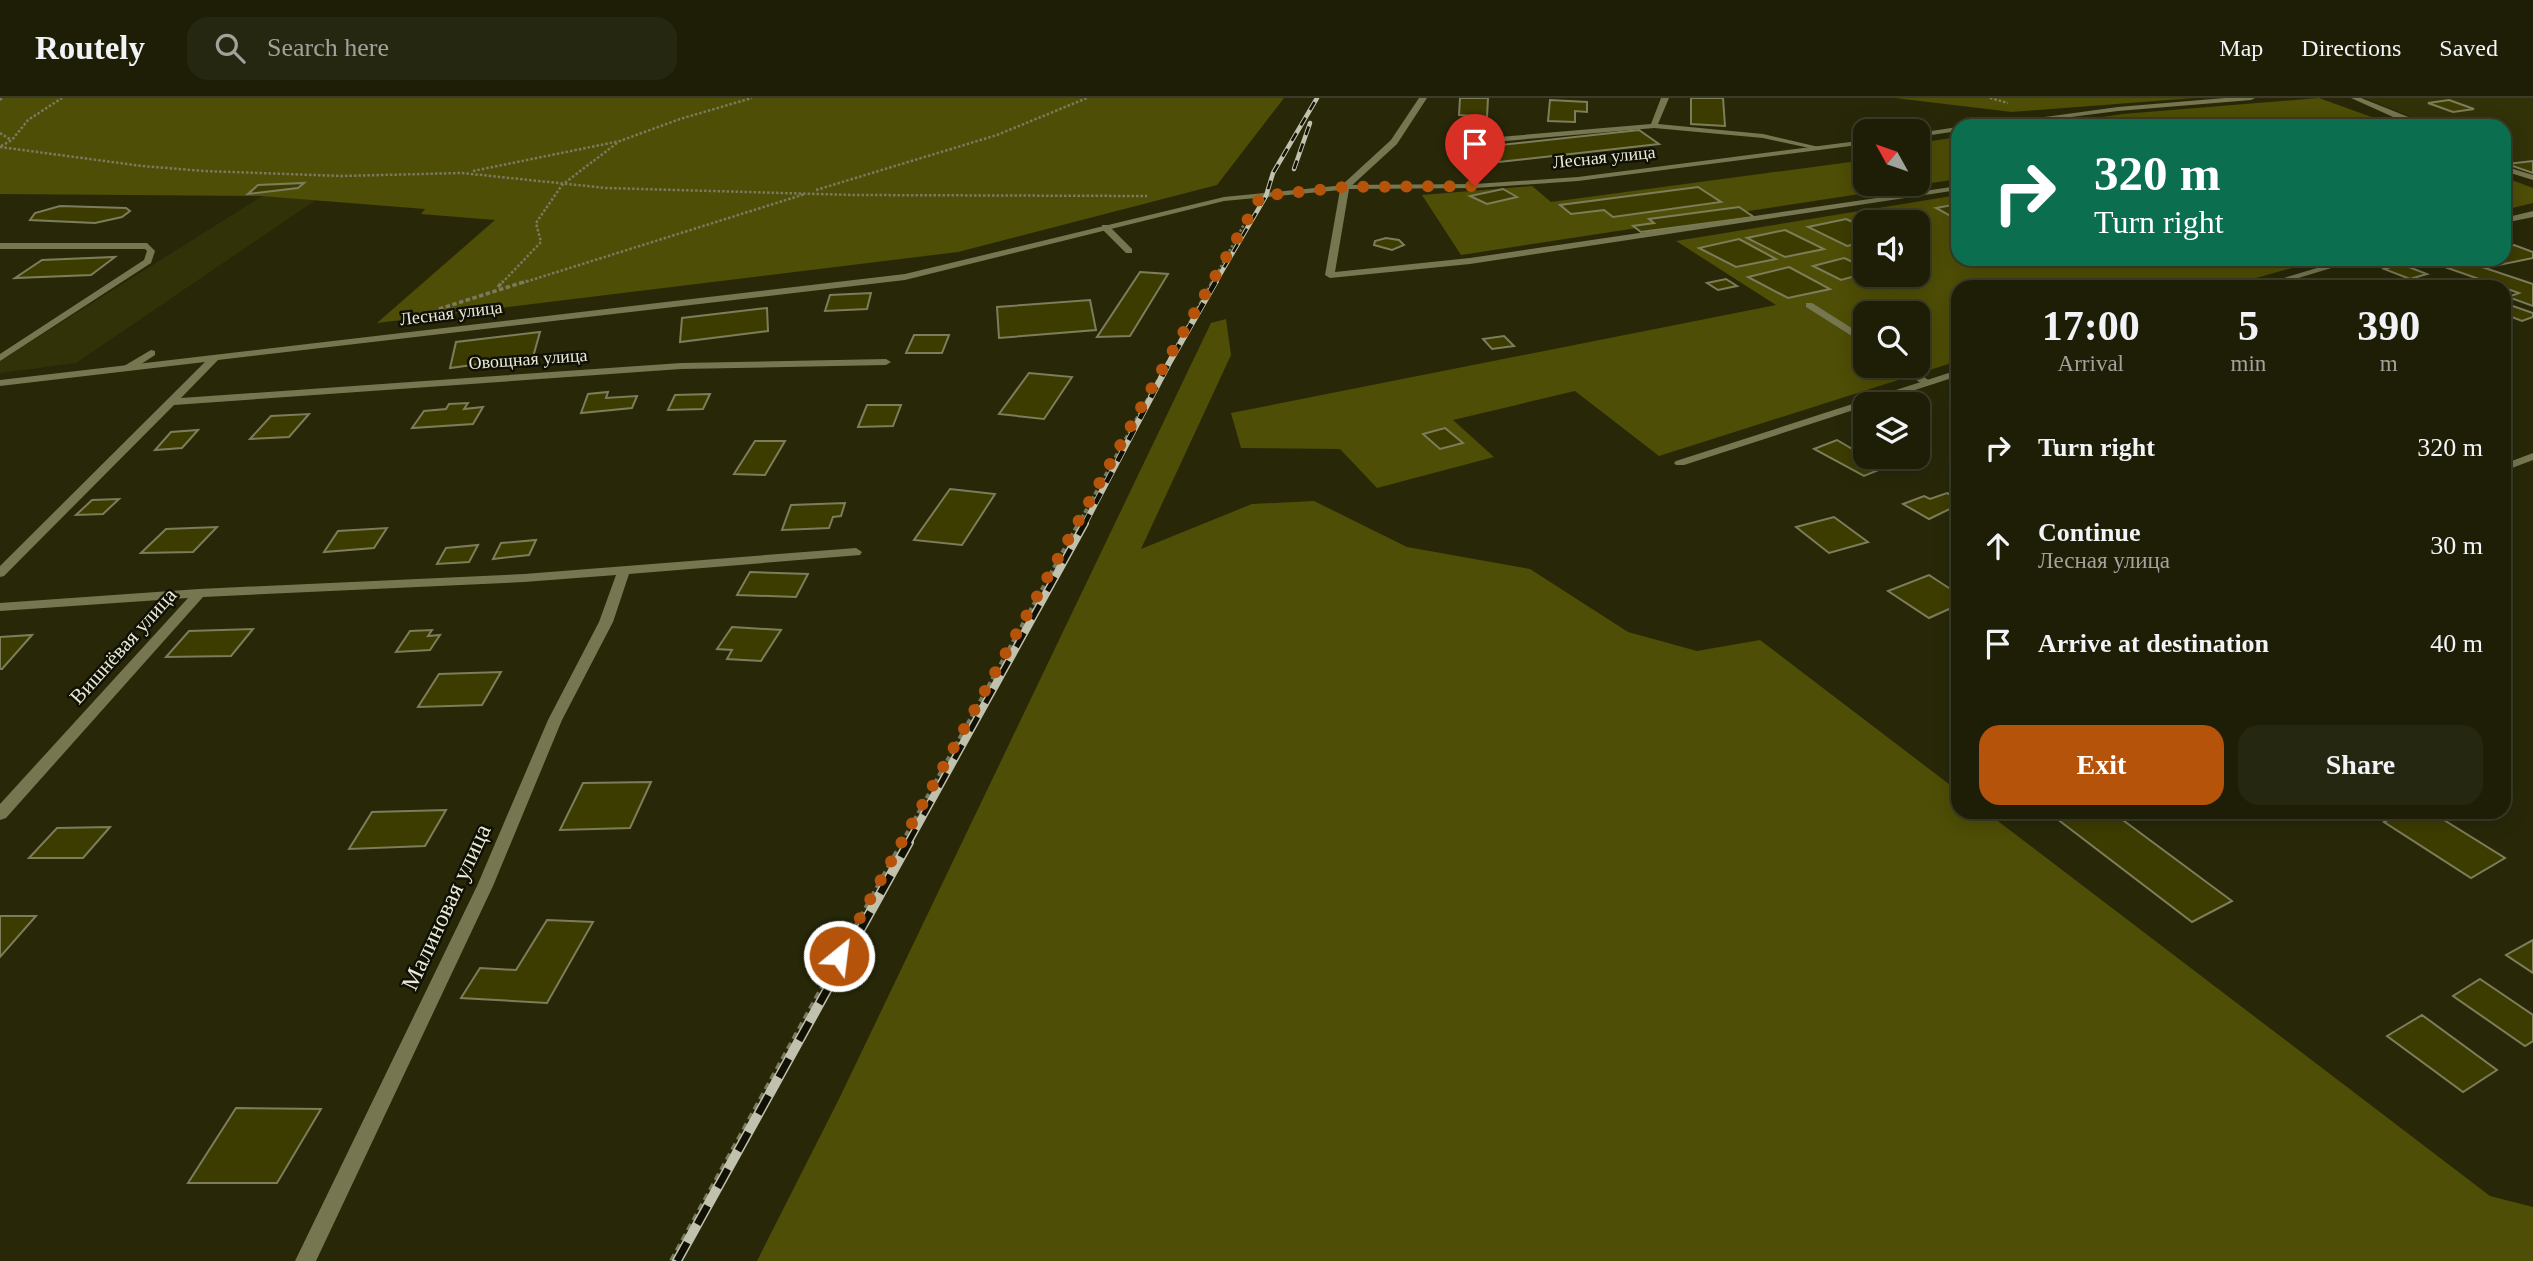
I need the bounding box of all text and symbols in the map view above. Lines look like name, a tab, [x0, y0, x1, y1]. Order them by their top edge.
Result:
search box	[187, 17, 677, 80]
icon: search	[211, 29, 249, 67]
text: Routely	[35, 30, 145, 66]
text: Search here	[267, 33, 389, 62]
text: Map	[2219, 35, 2263, 61]
text: Directions	[2301, 35, 2401, 61]
text: Saved	[2439, 35, 2498, 61]
pin	[1445, 114, 1505, 186]
north arrow	[1853, 119, 1930, 196]
map controls	[1853, 119, 1930, 469]
icon: arrive	[1456, 125, 1494, 163]
street label: Лесная улица	[1552, 142, 1656, 172]
text: 320 m	[2094, 146, 2221, 201]
icon: right	[1979, 147, 2070, 238]
text: Turn right	[2094, 204, 2224, 240]
button: sound	[1853, 210, 1930, 287]
street label: Лесная улица	[398, 297, 504, 329]
button: search	[1853, 301, 1930, 378]
text: 17:00	[2042, 303, 2140, 349]
text: 5	[2238, 303, 2259, 349]
text: 390	[2357, 303, 2420, 349]
street label: Овощная улица	[468, 345, 588, 373]
text: Arrival	[2058, 351, 2124, 376]
text: min	[2231, 351, 2266, 376]
text: m	[2380, 351, 2398, 376]
button: layers	[1853, 392, 1930, 469]
icon: right	[1979, 429, 2017, 467]
text: Turn right	[2038, 433, 2155, 462]
text: 320 m	[2417, 433, 2483, 462]
text: Continue	[2038, 518, 2141, 547]
icon: ahead	[1979, 527, 2017, 565]
text: 30 m	[2430, 531, 2483, 560]
text: Лесная улица	[2038, 548, 2170, 573]
street label: Вишнёвая улица	[65, 583, 182, 709]
icon: arrive	[1979, 625, 2017, 663]
text: Arrive at destination	[2038, 629, 2269, 658]
text: 40 m	[2430, 629, 2483, 658]
button: Exit	[1979, 725, 2224, 805]
button: Share	[2238, 725, 2483, 805]
street label: Малиновая улица	[396, 820, 496, 994]
position arrow	[802, 919, 876, 993]

